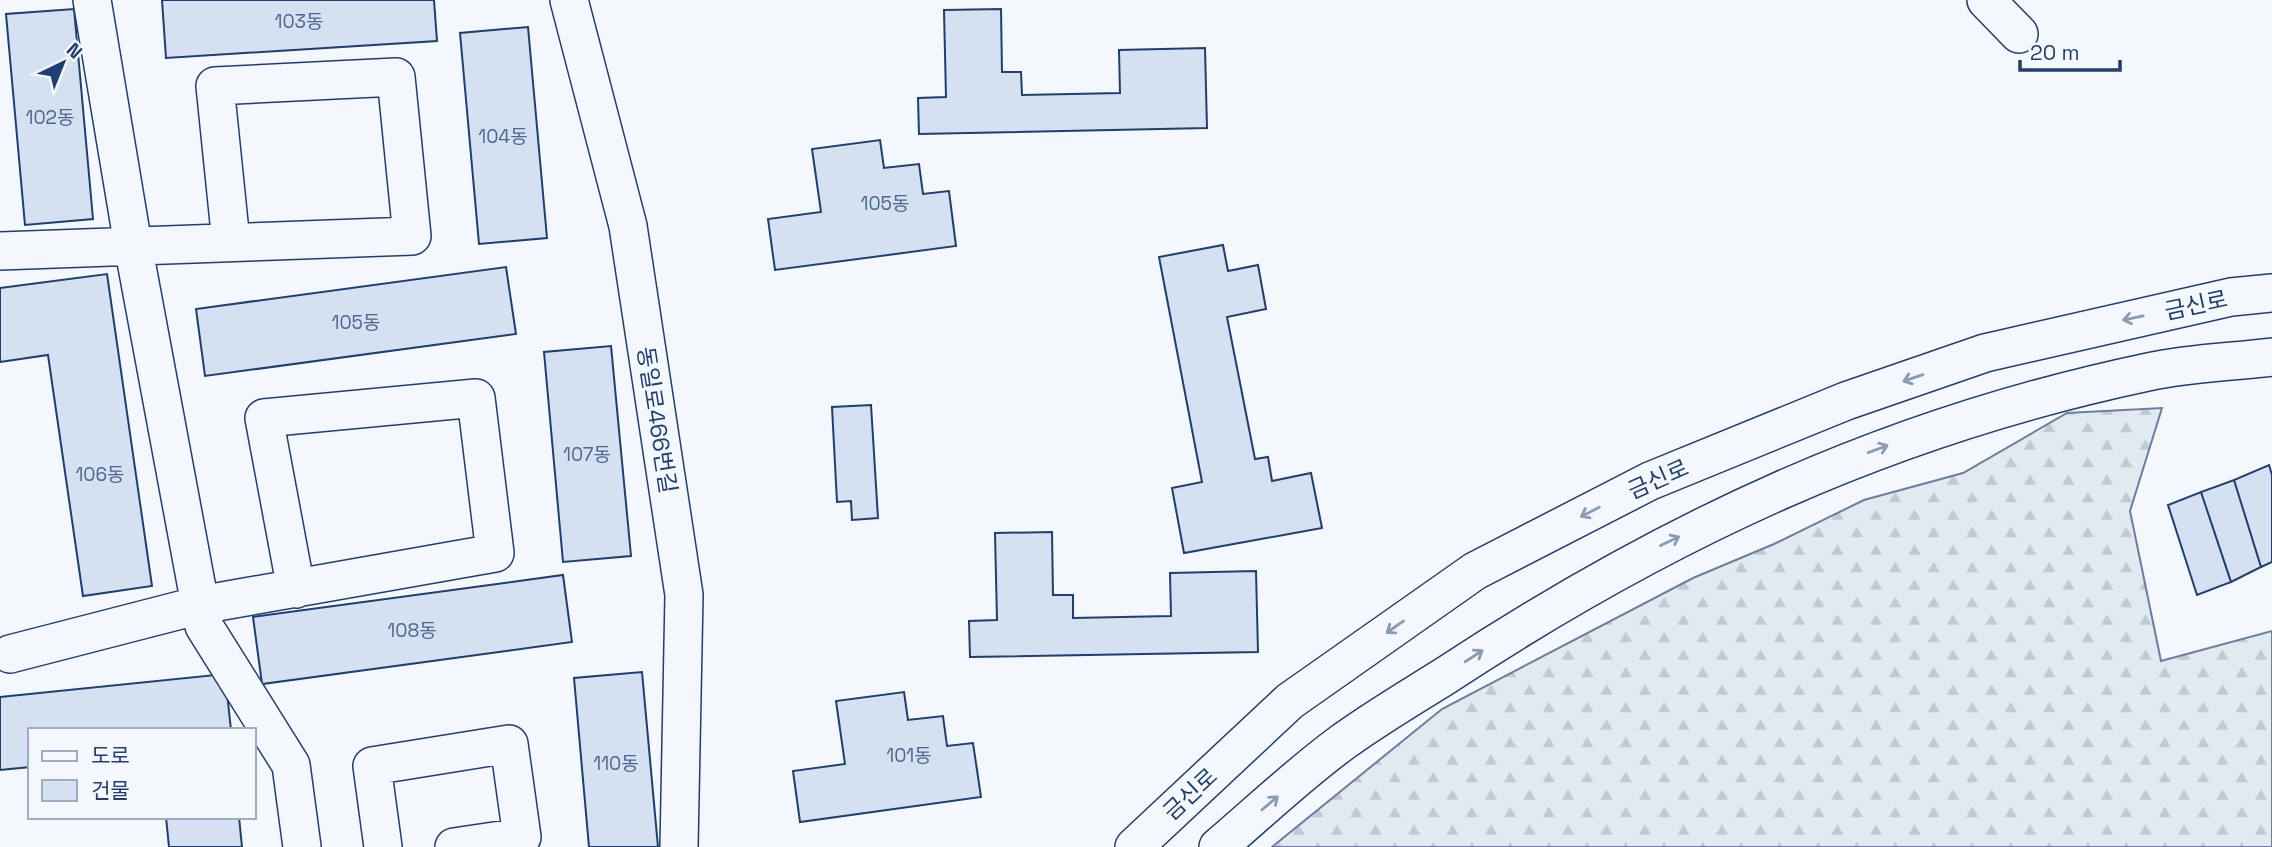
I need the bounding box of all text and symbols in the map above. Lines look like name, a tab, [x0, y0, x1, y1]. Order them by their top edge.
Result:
house number: 103동	[274, 9, 324, 34]
north arrow	[28, 28, 98, 98]
scale bar	[2020, 28, 2120, 72]
text: N	[61, 37, 87, 64]
text: 20 m	[2030, 39, 2080, 66]
house number: 102동	[25, 105, 75, 130]
house number: 104동	[478, 124, 528, 149]
house number: 105동	[861, 191, 909, 216]
street label: 금신로	[2162, 284, 2230, 326]
house number: 105동	[332, 310, 380, 335]
one-way arrow	[2122, 312, 2145, 326]
street label: 동일로466번길	[631, 344, 683, 496]
one-way arrow	[1903, 373, 1925, 385]
house number: 107동	[563, 442, 611, 467]
one-way arrow	[1867, 442, 1888, 454]
street label: 금신로	[1623, 452, 1693, 506]
house number: 106동	[75, 462, 125, 487]
one-way arrow	[1580, 505, 1601, 519]
one-way arrow	[1659, 534, 1680, 548]
house number: 108동	[387, 618, 437, 643]
one-way arrow	[1386, 620, 1405, 634]
one-way arrow	[1464, 649, 1483, 663]
legend	[28, 728, 256, 819]
text: 도로	[91, 742, 130, 769]
house number: 101동	[886, 743, 932, 768]
house number: 110동	[593, 751, 639, 776]
street label: 금신로	[1157, 761, 1223, 827]
text: 건물	[91, 777, 130, 804]
one-way arrow	[1261, 795, 1279, 811]

